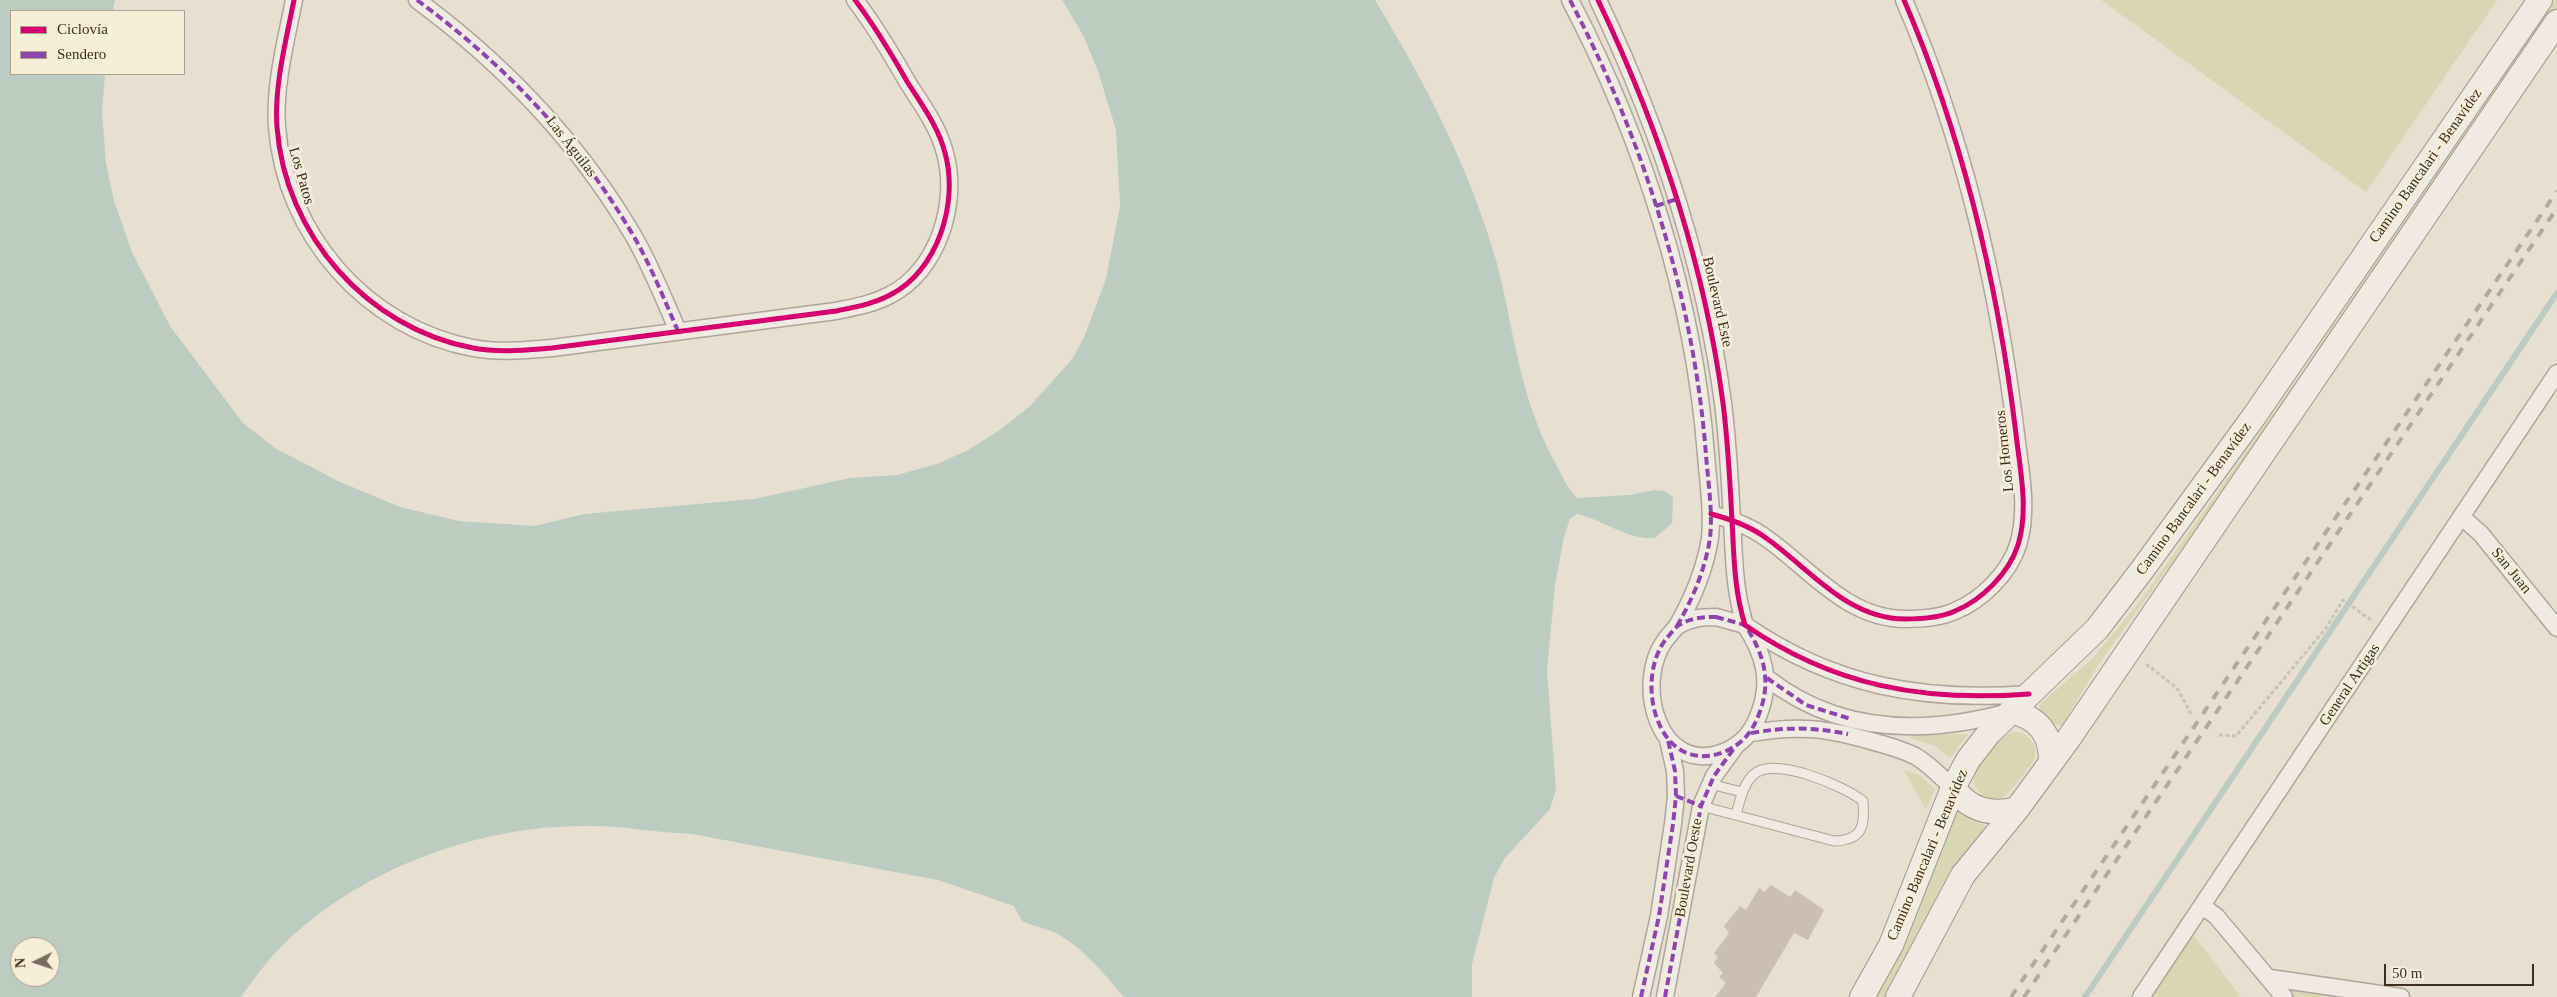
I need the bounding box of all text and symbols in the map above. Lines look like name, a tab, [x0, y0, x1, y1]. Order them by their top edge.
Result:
legend	[10, 10, 185, 75]
text: Ciclovía	[57, 21, 108, 37]
text: Sendero	[57, 46, 106, 62]
street label: Camino Bancalari - Benavídez	[2366, 85, 2486, 247]
street label: Las Águilas	[542, 113, 600, 181]
street label: Los Patos	[284, 145, 318, 207]
street label: Boulevard Este	[1698, 255, 1736, 349]
street label: Los Horneros	[1992, 409, 2018, 493]
street label: Camino Bancalari - Benavídez	[2132, 419, 2256, 579]
street label: San Juan	[2487, 544, 2535, 598]
street label: General Artigas	[2316, 640, 2384, 730]
street label: Camino Bancalari - Benavídez	[1884, 767, 1972, 943]
street label: Boulevard Oeste	[1671, 817, 1707, 919]
north arrow	[10, 937, 60, 987]
scale bar	[2387, 954, 2537, 986]
text: N	[13, 957, 28, 969]
text: 50 m	[2392, 965, 2422, 981]

